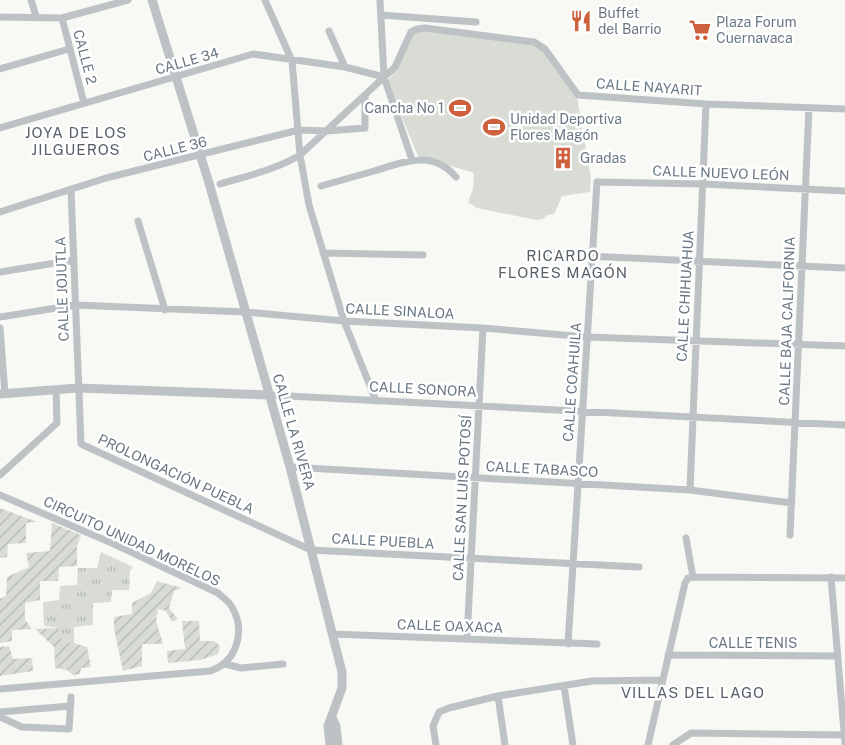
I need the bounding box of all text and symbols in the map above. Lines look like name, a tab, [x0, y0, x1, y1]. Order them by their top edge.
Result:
place label: Buffet del Barrio	[598, 5, 661, 37]
restaurant icon: Buffet del Barrio	[568, 8, 594, 34]
place label: Plaza Forum Cuernavaca	[716, 14, 797, 46]
supermarket icon: Plaza Forum Cuernavaca	[687, 17, 713, 43]
street label: CALLE 2	[70, 28, 100, 86]
street label: CALLE 34	[153, 44, 221, 78]
street label: CALLE NAYARIT	[595, 75, 703, 99]
sports icon: Cancha No 1	[447, 95, 473, 121]
place label: Cancha No 1	[365, 100, 444, 116]
place label: Unidad Deportiva Flores Magón	[510, 111, 622, 143]
sports icon: Unidad Deportiva Flores Magón	[481, 114, 507, 140]
district label: JOYA DE LOS JILGUEROS	[25, 124, 127, 158]
street label: CALLE 36	[141, 133, 209, 165]
building icon: Gradas	[550, 145, 576, 171]
place label: Gradas	[580, 150, 626, 166]
street label: CALLE NUEVO LEÓN	[652, 161, 790, 183]
street label: CALLE CHIHUAHUA	[674, 230, 696, 362]
street label: CALLE JOJUTLA	[52, 236, 72, 342]
street label: CALLE BAJA CALIFORNIA	[776, 236, 798, 406]
district label: RICARDO FLORES MAGÓN	[498, 247, 628, 281]
street label: CALLE SINALOA	[345, 300, 455, 322]
street label: CALLE COAHUILA	[560, 322, 584, 442]
street label: CALLE LA RIVERA	[270, 372, 318, 492]
street label: CALLE SONORA	[369, 378, 477, 400]
street label: CALLE SAN LUIS POTOSÍ	[449, 414, 474, 581]
street label: PROLONGACIÓN PUEBLA	[96, 429, 257, 517]
street label: CALLE TABASCO	[485, 458, 599, 480]
street label: CIRCUITO UNIDAD MORELOS	[41, 493, 223, 589]
street label: CALLE PUEBLA	[331, 530, 435, 552]
street label: CALLE OAXACA	[397, 616, 503, 636]
street label: CALLE TENIS	[709, 635, 797, 651]
district label: VILLAS DEL LAGO	[621, 684, 765, 701]

